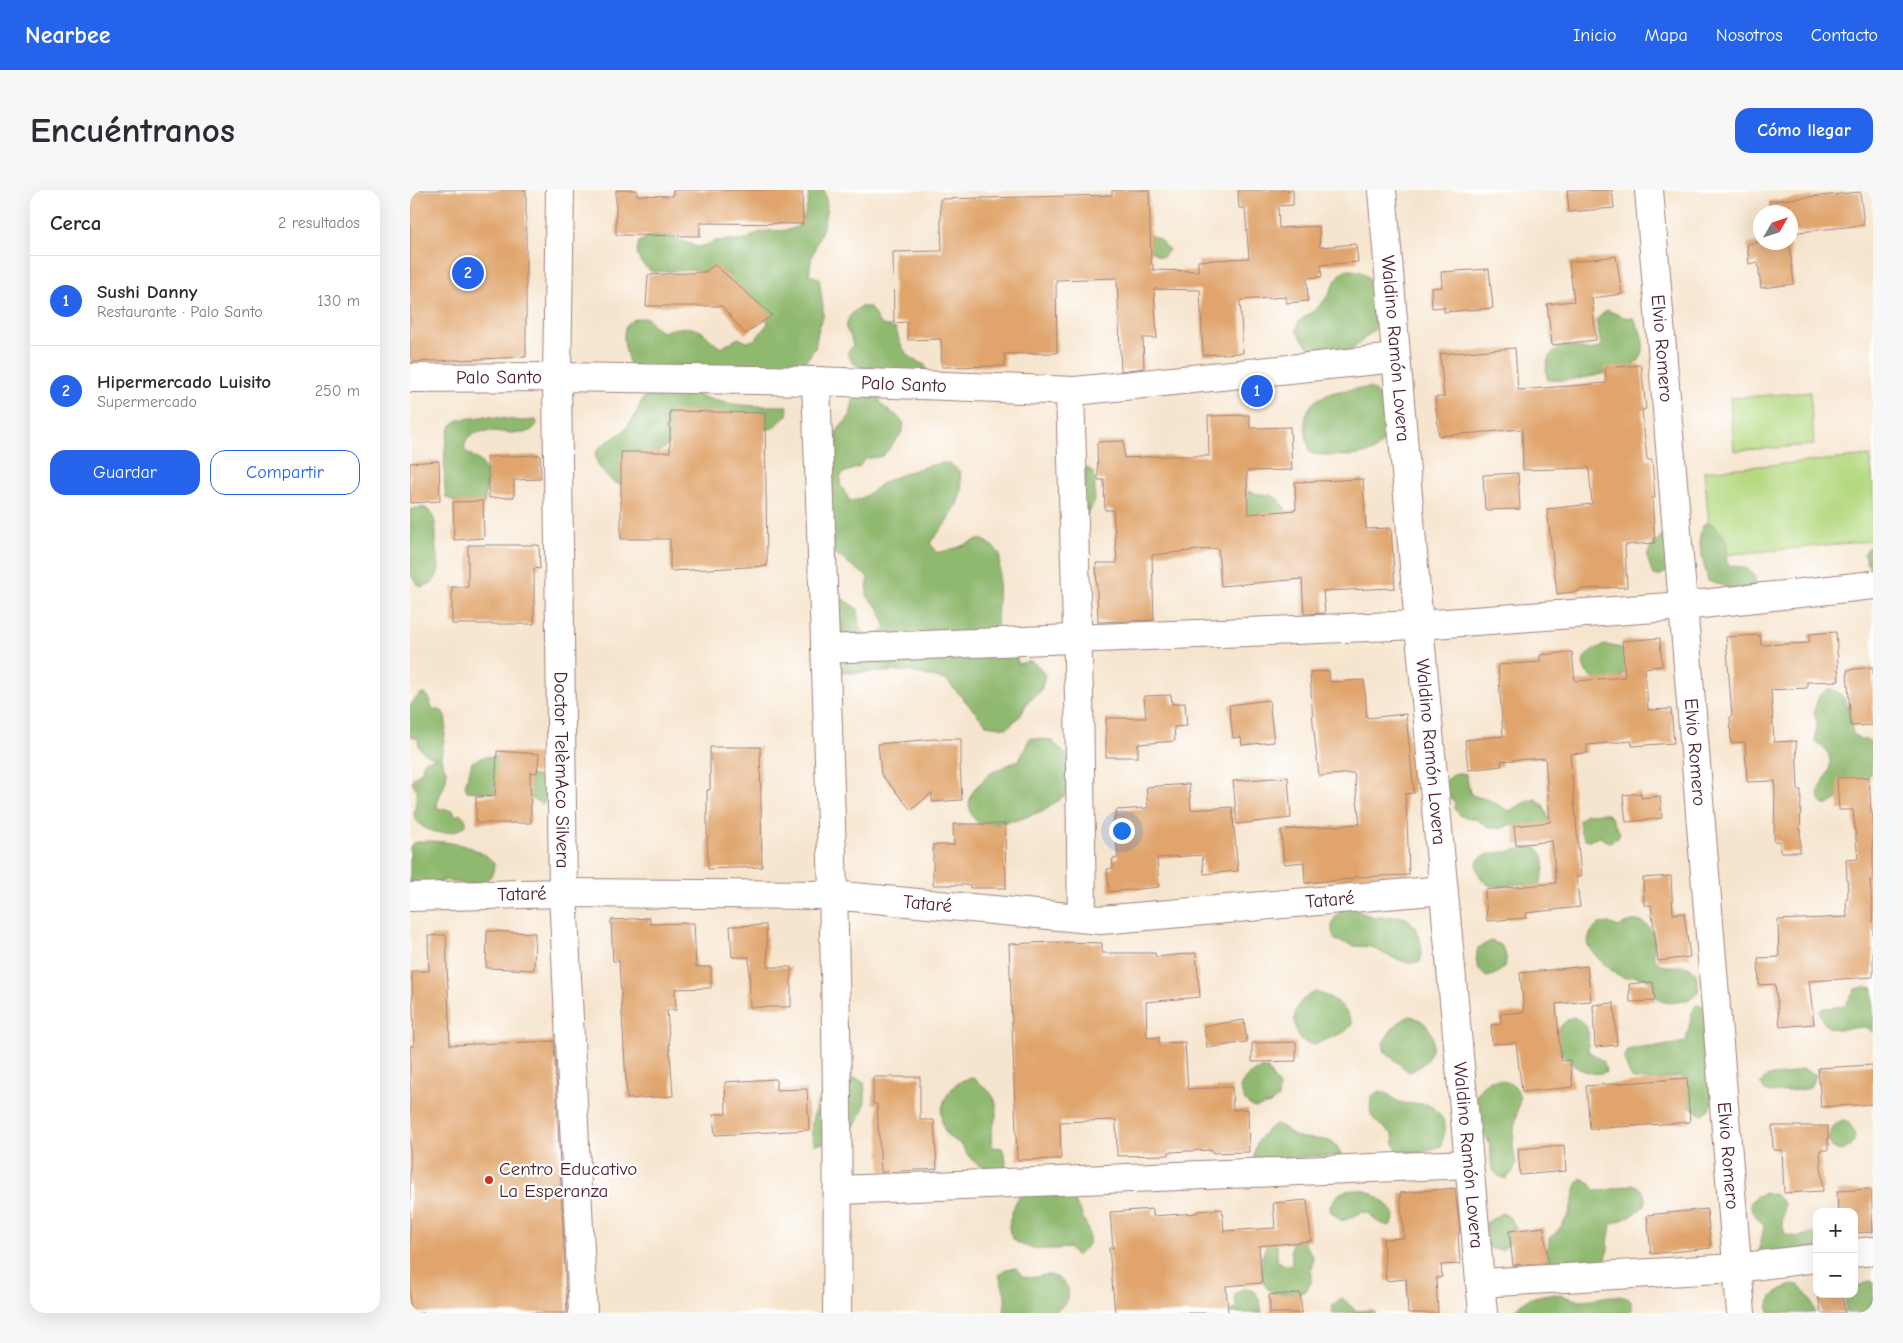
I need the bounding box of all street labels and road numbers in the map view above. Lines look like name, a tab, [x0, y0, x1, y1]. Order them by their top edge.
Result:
street label: Waldino Ramón Lovera	[1377, 254, 1414, 443]
street label: Elvio Romero	[1647, 294, 1677, 403]
street label: Palo Santo	[456, 366, 542, 389]
street label: Palo Santo	[860, 372, 947, 397]
street label: Waldino Ramón Lovera	[1411, 658, 1450, 846]
street label: Doctor TelèmAco Silvera	[549, 671, 574, 869]
street label: Elvio Romero	[1680, 697, 1710, 807]
street label: Tataré	[497, 882, 547, 906]
street label: Tataré	[1304, 887, 1355, 913]
street label: Tataré	[902, 891, 953, 917]
street label: Waldino Ramón Lovera	[1449, 1061, 1488, 1249]
street label: Elvio Romero	[1713, 1101, 1743, 1211]

